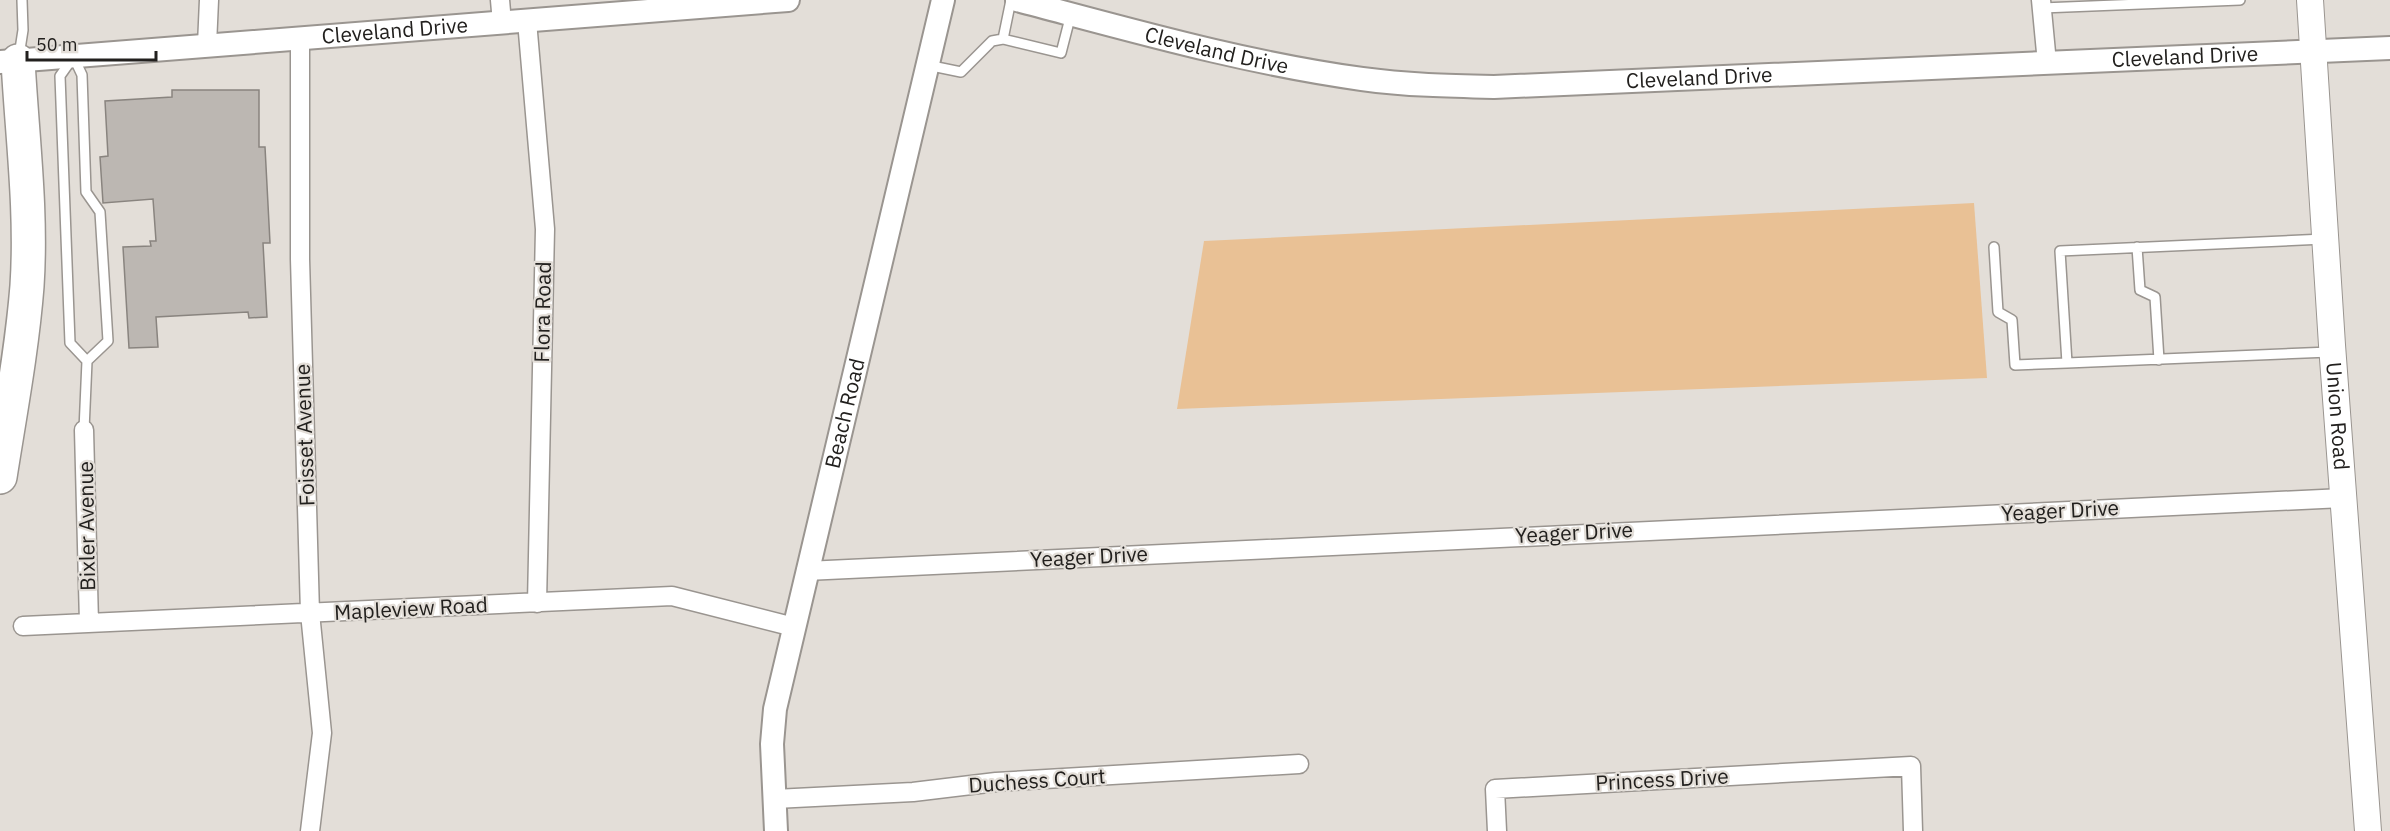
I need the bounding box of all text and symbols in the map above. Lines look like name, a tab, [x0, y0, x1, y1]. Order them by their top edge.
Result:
street label: Cleveland Drive	[321, 10, 469, 50]
street label: Cleveland Drive	[1142, 19, 1291, 80]
scale bar	[27, 24, 156, 62]
text: 50 m	[36, 33, 78, 56]
street label: Cleveland Drive	[2111, 39, 2259, 73]
street label: Cleveland Drive	[1625, 60, 1773, 94]
street label: Flora Road	[527, 261, 557, 363]
street label: Beach Road	[818, 355, 871, 471]
street label: Union Road	[2320, 361, 2356, 471]
street label: Foisset Avenue	[288, 363, 320, 507]
street label: Bixler Avenue	[71, 461, 101, 591]
street label: Yeager Drive	[2000, 493, 2120, 527]
street label: Yeager Drive	[1514, 515, 1634, 549]
street label: Yeager Drive	[1029, 539, 1149, 573]
street label: Mapleview Road	[333, 590, 489, 626]
street label: Duchess Court	[968, 761, 1106, 799]
street label: Princess Drive	[1595, 762, 1729, 796]

